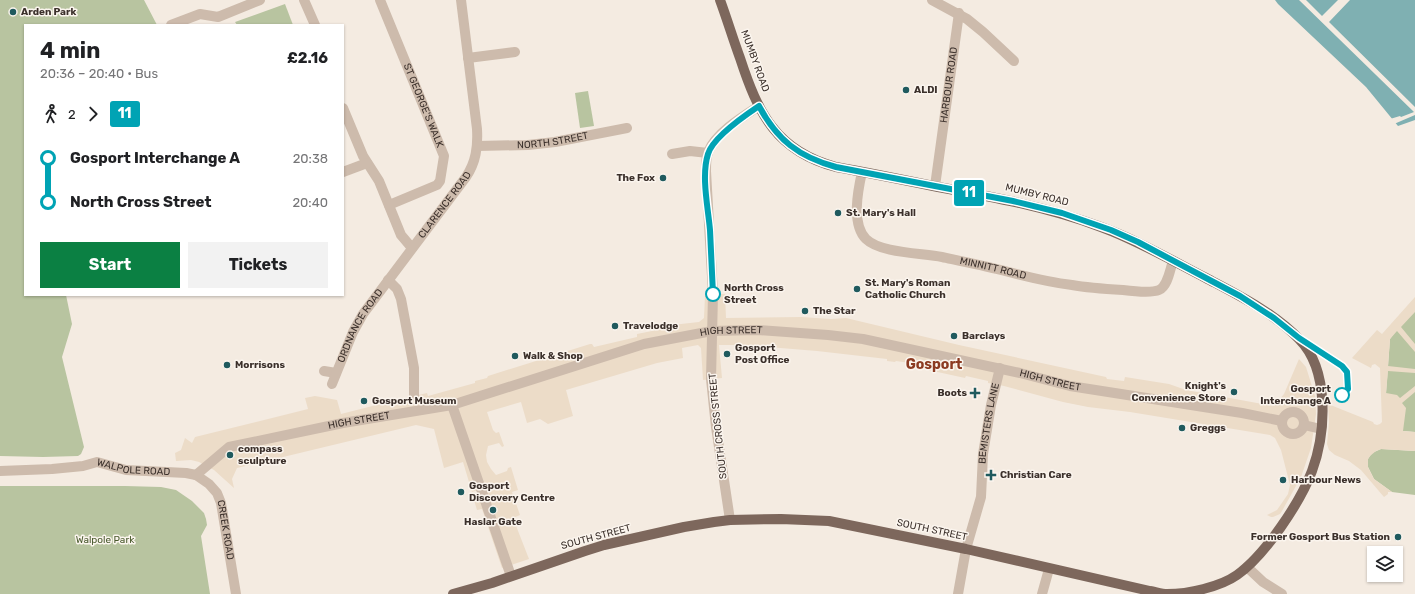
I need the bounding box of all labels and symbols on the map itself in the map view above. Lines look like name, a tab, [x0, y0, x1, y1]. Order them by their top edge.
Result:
place label: Arden Park	[21, 6, 77, 18]
marker: Arden Park	[8, 7, 18, 17]
street label: MUMBY ROAD	[738, 29, 772, 94]
street label: HARBOUR ROAD	[938, 46, 960, 124]
street label: ST GEORGE'S WALK	[401, 62, 446, 149]
place label: ALDI	[914, 84, 938, 96]
marker: ALDI	[901, 85, 911, 95]
street label: NORTH STREET	[517, 130, 590, 151]
street label: CLARENCE ROAD	[416, 169, 474, 241]
place label: The Fox	[616, 172, 655, 184]
marker: The Fox	[658, 173, 668, 183]
line badge: 11	[951, 180, 987, 206]
street label: MUMBY ROAD	[1004, 181, 1070, 209]
place label: St. Mary's Hall	[846, 207, 916, 219]
marker: St. Mary's Hall	[833, 208, 843, 218]
street label: MINNITT ROAD	[959, 255, 1028, 282]
place label: St. Mary's Roman Catholic Church	[865, 277, 950, 301]
place label: North Cross Street	[724, 282, 784, 306]
marker: St. Mary's Roman Catholic Church	[852, 284, 862, 294]
marker: North Cross Street	[705, 286, 721, 302]
street label: ORDNANCE ROAD	[335, 287, 386, 364]
place label: The Star	[813, 305, 856, 317]
marker: The Star	[800, 306, 810, 316]
place label: Travelodge	[623, 320, 678, 332]
marker: Travelodge	[610, 321, 620, 331]
street label: HIGH STREET	[699, 324, 763, 339]
place label: Barclays	[962, 330, 1006, 342]
marker: Barclays	[949, 331, 959, 341]
place label: Gosport Post Office	[735, 342, 790, 366]
marker: Gosport Post Office	[722, 349, 732, 359]
place label: Walk & Shop	[523, 350, 583, 362]
marker: Walk & Shop	[510, 351, 520, 361]
district label: Gosport	[906, 356, 963, 373]
place label: Morrisons	[235, 359, 285, 371]
marker: Morrisons	[222, 360, 232, 370]
street label: HIGH STREET	[1018, 367, 1082, 394]
street label: SOUTH CROSS STREET	[706, 372, 730, 480]
place label: Knight's Convenience Store	[1131, 380, 1226, 404]
street label: BEMISTERS LANE	[977, 382, 1002, 464]
place label: Gosport Interchange A	[1260, 383, 1332, 407]
place label: Boots	[938, 387, 967, 399]
marker: Knight's Convenience Store	[1229, 387, 1239, 397]
marker: Gosport Interchange A	[1334, 387, 1350, 403]
marker: Boots	[970, 388, 980, 398]
place label: Gosport Museum	[372, 395, 456, 407]
marker: Gosport Museum	[359, 396, 369, 406]
street label: HIGH STREET	[327, 409, 391, 432]
place label: Greggs	[1190, 422, 1226, 434]
marker: Greggs	[1177, 423, 1187, 433]
place label: compass sculpture	[238, 443, 287, 467]
marker: compass sculpture	[225, 450, 235, 460]
street label: WALPOLE ROAD	[96, 456, 171, 478]
marker: Christian Care	[985, 469, 997, 481]
place label: Christian Care	[1000, 469, 1072, 481]
place label: Harbour News	[1291, 474, 1361, 486]
marker: Harbour News	[1278, 475, 1288, 485]
place label: Gosport Discovery Centre	[469, 480, 555, 504]
marker: Gosport Discovery Centre	[456, 487, 466, 497]
street label: CREEK ROAD	[215, 499, 236, 561]
marker: Haslar Gate	[488, 505, 498, 515]
place label: Haslar Gate	[464, 516, 522, 528]
street label: SOUTH STREET	[896, 517, 969, 543]
street label: SOUTH STREET	[560, 522, 632, 552]
place label: Former Gosport Bus Station	[1251, 531, 1390, 543]
marker: Former Gosport Bus Station	[1393, 532, 1403, 542]
park label: Walpole Park	[76, 534, 135, 546]

